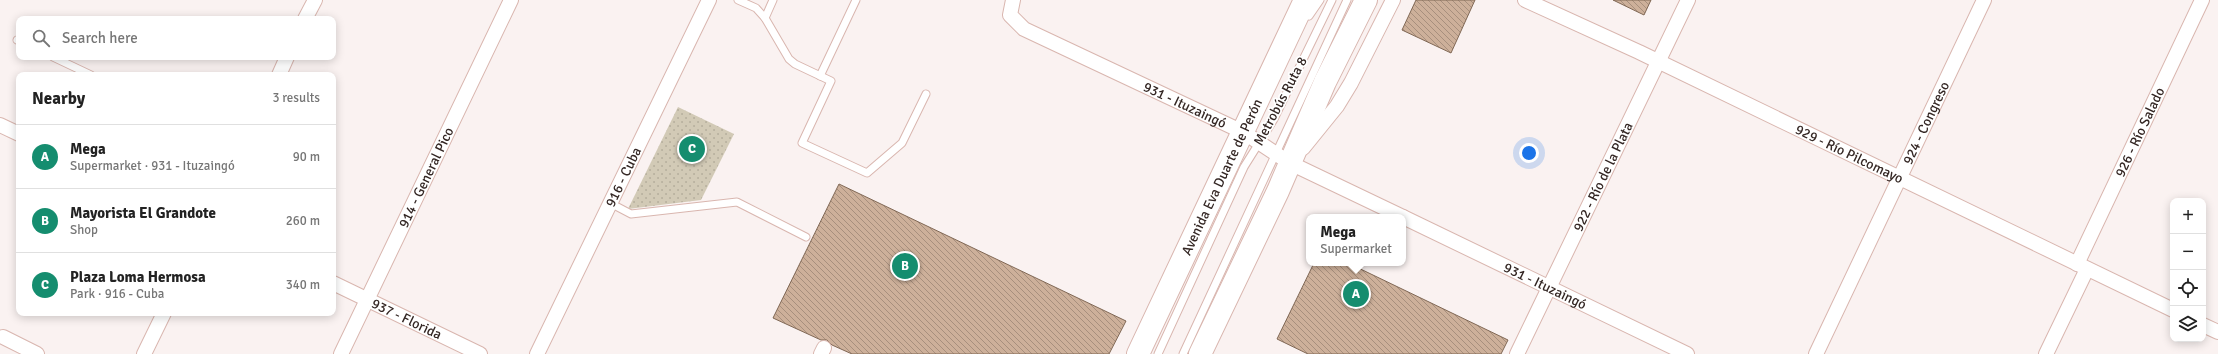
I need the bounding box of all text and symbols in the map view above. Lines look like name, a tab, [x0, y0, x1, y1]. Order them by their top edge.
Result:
search box	[16, 16, 336, 60]
icon: search	[30, 27, 52, 49]
text: Search here	[62, 29, 138, 47]
street label: Metrobús Ruta 8	[1250, 54, 1311, 149]
street label: 931 - Ituzaingó	[1140, 78, 1229, 132]
street label: 924 - Congreso	[1899, 79, 1953, 167]
street label: 926 - Río Salado	[2111, 85, 2168, 180]
text: Nearby	[32, 88, 85, 109]
text: 3 results	[272, 90, 320, 106]
street label: Avenida Eva Duarte de Perón	[1178, 96, 1266, 258]
street label: 922 - Río de la Plata	[1570, 119, 1637, 234]
street label: 929 - Río Pilcomayo	[1793, 121, 1906, 187]
street label: 914 - General Pico	[395, 125, 458, 231]
pin: C	[679, 134, 705, 164]
text: Mega	[70, 140, 106, 158]
your location	[1519, 143, 1539, 163]
street label: 916 - Cuba	[602, 144, 645, 210]
text: A	[41, 149, 49, 165]
text: 90 m	[293, 149, 320, 165]
text: Supermarket · 931 - Ituzaingó	[70, 158, 235, 174]
map controls	[2170, 198, 2206, 342]
button: +	[2170, 198, 2206, 234]
text: Mayorista El Grandote	[70, 204, 216, 222]
text: B	[41, 213, 49, 229]
text: 260 m	[286, 213, 320, 229]
popup	[1306, 214, 1406, 266]
text: Shop	[70, 222, 98, 238]
text: Mega	[1320, 223, 1356, 241]
button: −	[2170, 234, 2206, 270]
text: Supermarket	[1320, 241, 1392, 257]
pin: B	[892, 251, 918, 281]
street label: 931 - Ituzaingó	[1501, 259, 1589, 313]
text: Plaza Loma Hermosa	[70, 268, 206, 286]
button: locate	[2170, 270, 2206, 306]
text: C	[41, 277, 49, 293]
text: 340 m	[286, 277, 320, 293]
pin: A	[1343, 279, 1369, 309]
text: Park · 916 - Cuba	[70, 286, 164, 302]
street label: 937 - Florida	[369, 295, 445, 343]
button: layers	[2170, 306, 2206, 342]

